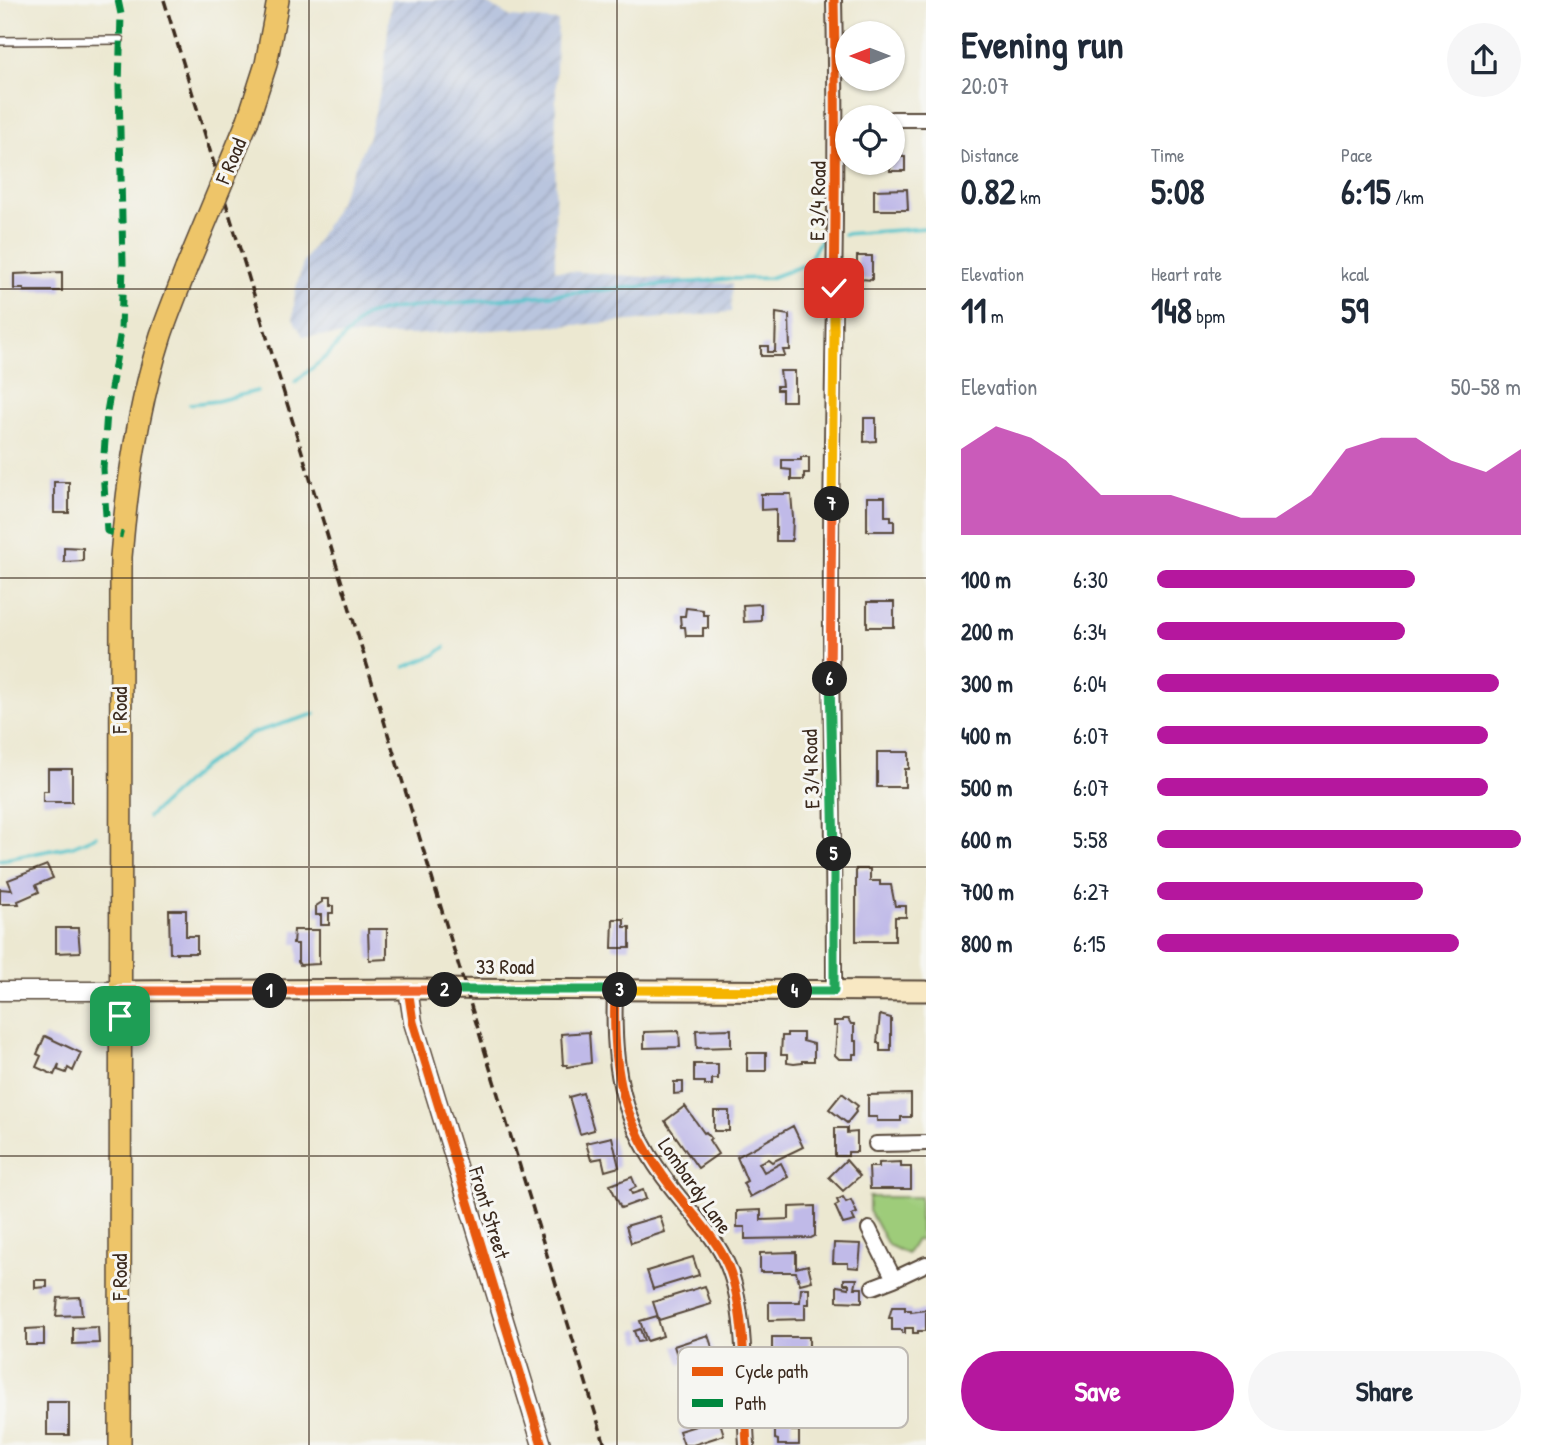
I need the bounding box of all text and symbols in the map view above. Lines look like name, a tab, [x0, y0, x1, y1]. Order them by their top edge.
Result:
text: Evening run	[961, 18, 1124, 70]
north arrow	[835, 21, 905, 91]
map controls	[835, 21, 905, 175]
button: share	[1447, 23, 1521, 97]
text: 20:07	[961, 70, 1009, 101]
button: locate	[835, 105, 905, 175]
street label: F Road	[208, 133, 253, 189]
text: Distance	[961, 142, 1019, 168]
text: Time	[1151, 142, 1185, 168]
text: Pace	[1341, 142, 1373, 168]
street label: E 3/4 Road	[802, 161, 833, 241]
text: 0.82	[961, 168, 1016, 215]
text: 5:08	[1151, 168, 1205, 215]
text: 6:15	[1341, 168, 1391, 215]
text: km	[1016, 184, 1041, 210]
text: /km	[1391, 184, 1424, 210]
pin	[804, 258, 864, 318]
text: Elevation	[961, 261, 1024, 287]
text: Heart rate	[1151, 261, 1222, 287]
text: kcal	[1341, 261, 1369, 287]
icon: check	[815, 269, 853, 307]
text: 11	[961, 287, 986, 334]
text: 148	[1151, 287, 1192, 334]
text: 59	[1341, 287, 1369, 334]
text: m	[986, 303, 1004, 329]
text: bpm	[1192, 303, 1225, 329]
text: Elevation	[961, 371, 1037, 402]
text: 50–58 m	[1451, 371, 1521, 402]
pin: 7	[814, 486, 850, 522]
text: 7	[827, 490, 836, 516]
text: 100 m	[961, 564, 1011, 595]
text: 6:30	[1073, 564, 1108, 595]
text: 200 m	[961, 616, 1013, 647]
text: 6:34	[1073, 616, 1106, 647]
pin: 6	[812, 662, 848, 696]
text: 6	[826, 665, 833, 691]
text: 300 m	[961, 668, 1013, 699]
text: 6:04	[1073, 668, 1106, 699]
street label: F Road	[105, 686, 134, 735]
text: 400 m	[961, 720, 1011, 751]
text: 6:07	[1073, 720, 1109, 751]
street label: E 3/4 Road	[795, 729, 826, 809]
text: 500 m	[961, 772, 1012, 803]
text: 6:07	[1073, 772, 1109, 803]
text: 600 m	[961, 824, 1012, 855]
text: 5:58	[1073, 824, 1108, 855]
pin: 5	[816, 836, 852, 872]
text: 5	[829, 840, 838, 866]
text: 700 m	[961, 876, 1014, 907]
text: 6:27	[1073, 876, 1110, 907]
text: 800 m	[961, 928, 1013, 959]
text: 6:15	[1073, 928, 1106, 959]
street label: 33 Road	[476, 952, 534, 981]
pin: 2	[428, 972, 462, 1007]
pin: 3	[602, 972, 638, 1007]
pin: 1	[252, 974, 288, 1009]
pin: 4	[778, 974, 812, 1009]
text: 2	[440, 976, 449, 1002]
text: 3	[615, 976, 624, 1002]
text: 1	[266, 977, 273, 1003]
text: 4	[791, 977, 798, 1003]
pin	[90, 986, 150, 1046]
icon: arrive	[101, 997, 139, 1035]
street label: Lombardy Lane	[652, 1132, 739, 1240]
street label: Front Street	[461, 1162, 517, 1263]
street label: F Road	[105, 1253, 134, 1302]
legend	[678, 1347, 908, 1428]
button: Save	[961, 1351, 1234, 1431]
button: Share	[1248, 1351, 1521, 1431]
text: Cycle path	[735, 1358, 808, 1384]
text: Path	[735, 1390, 766, 1416]

